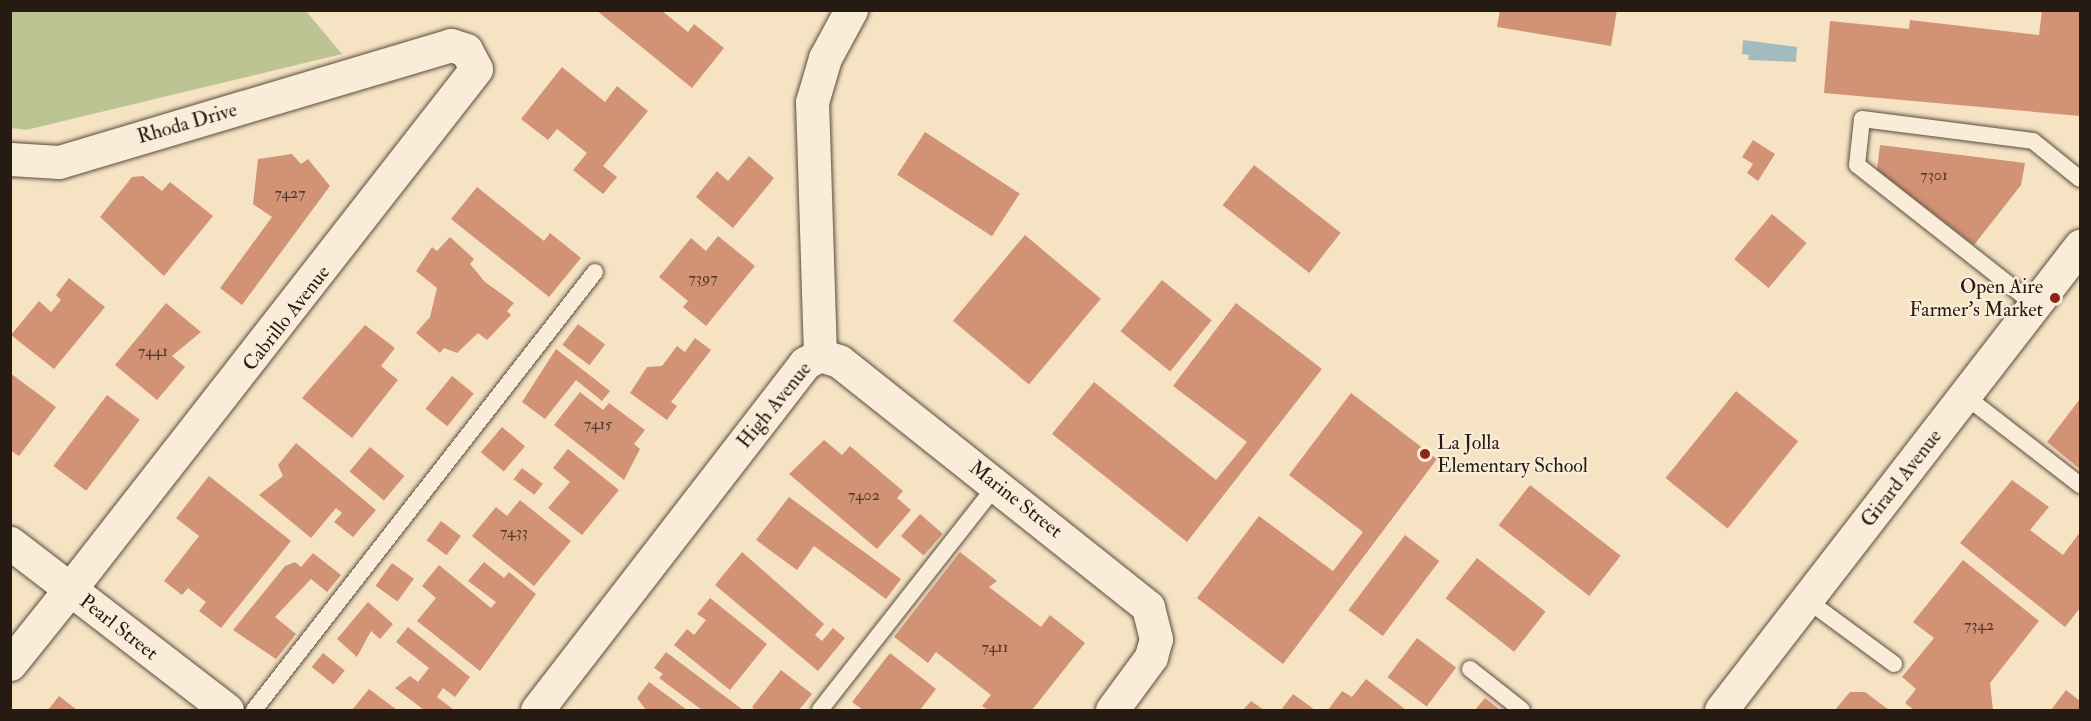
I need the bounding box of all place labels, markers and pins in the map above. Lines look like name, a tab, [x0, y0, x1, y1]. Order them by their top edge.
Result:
place label: Open Aire Farmer’s Market	[1909, 274, 2043, 321]
marker: Open Aire Farmer’s Market	[2048, 291, 2062, 305]
place label: La Jolla Elementary School	[1437, 430, 1588, 477]
marker: La Jolla Elementary School	[1418, 447, 1432, 461]

